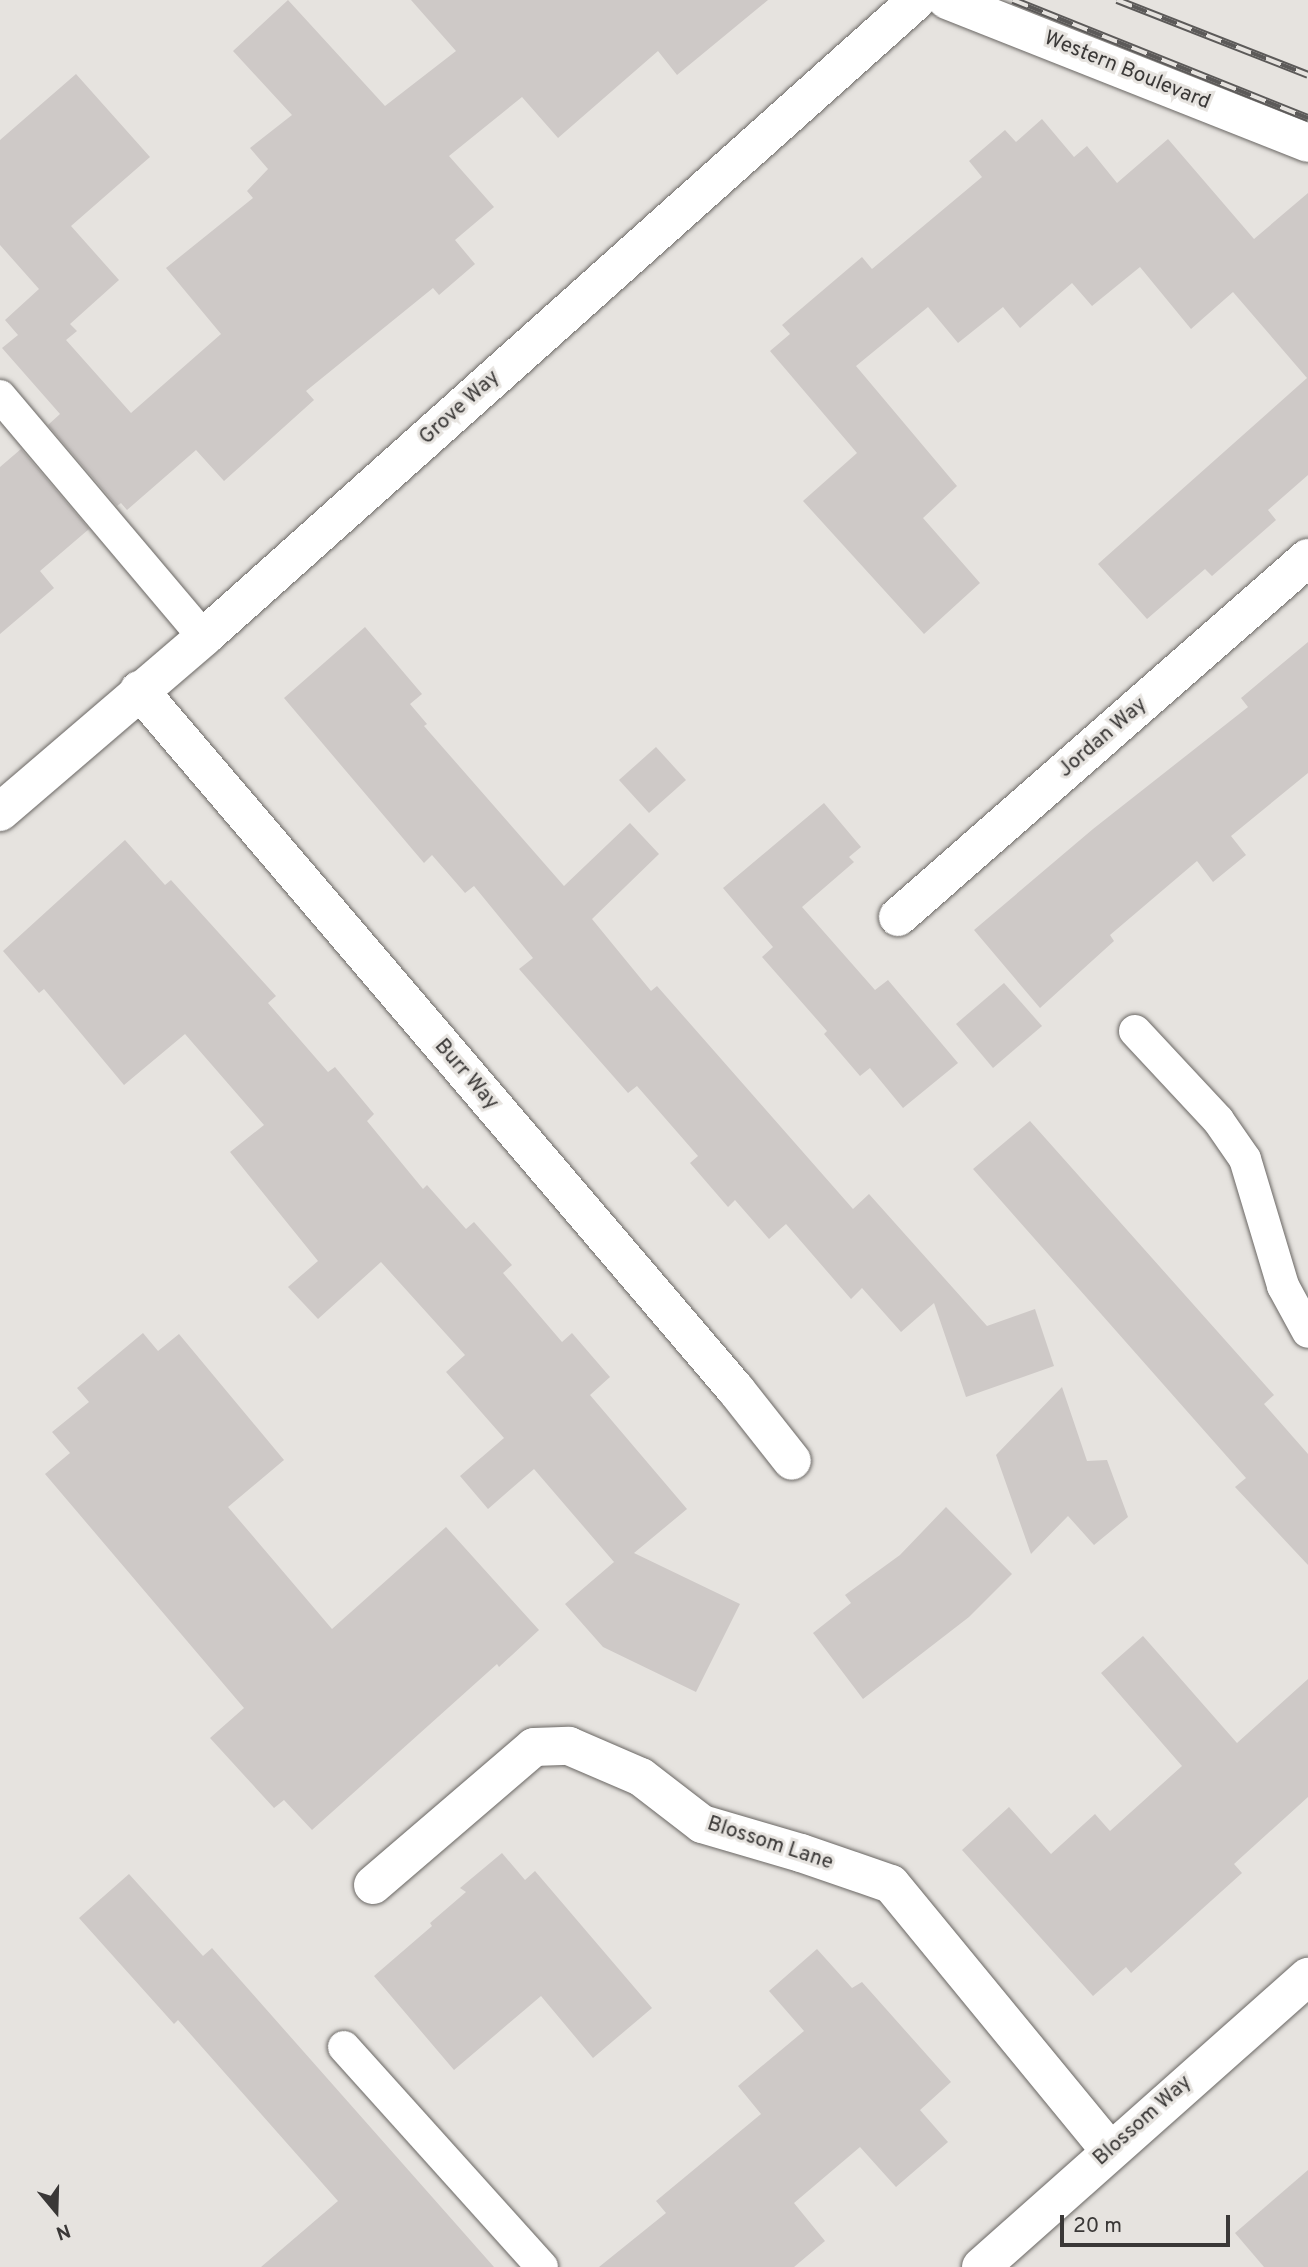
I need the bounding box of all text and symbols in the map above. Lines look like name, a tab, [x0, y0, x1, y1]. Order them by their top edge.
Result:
street label: Western Boulevard	[1040, 26, 1214, 116]
street label: Grove Way	[414, 365, 506, 451]
street label: Jordan Way	[1053, 692, 1153, 784]
street label: Burr Way	[428, 1034, 504, 1116]
street label: Blossom Lane	[704, 1812, 836, 1876]
street label: Blossom Way	[1089, 2070, 1197, 2172]
north arrow	[21, 2176, 91, 2246]
scale bar	[1063, 2200, 1233, 2244]
text: 20 m	[1073, 2213, 1122, 2240]
text: N	[52, 2217, 73, 2244]

